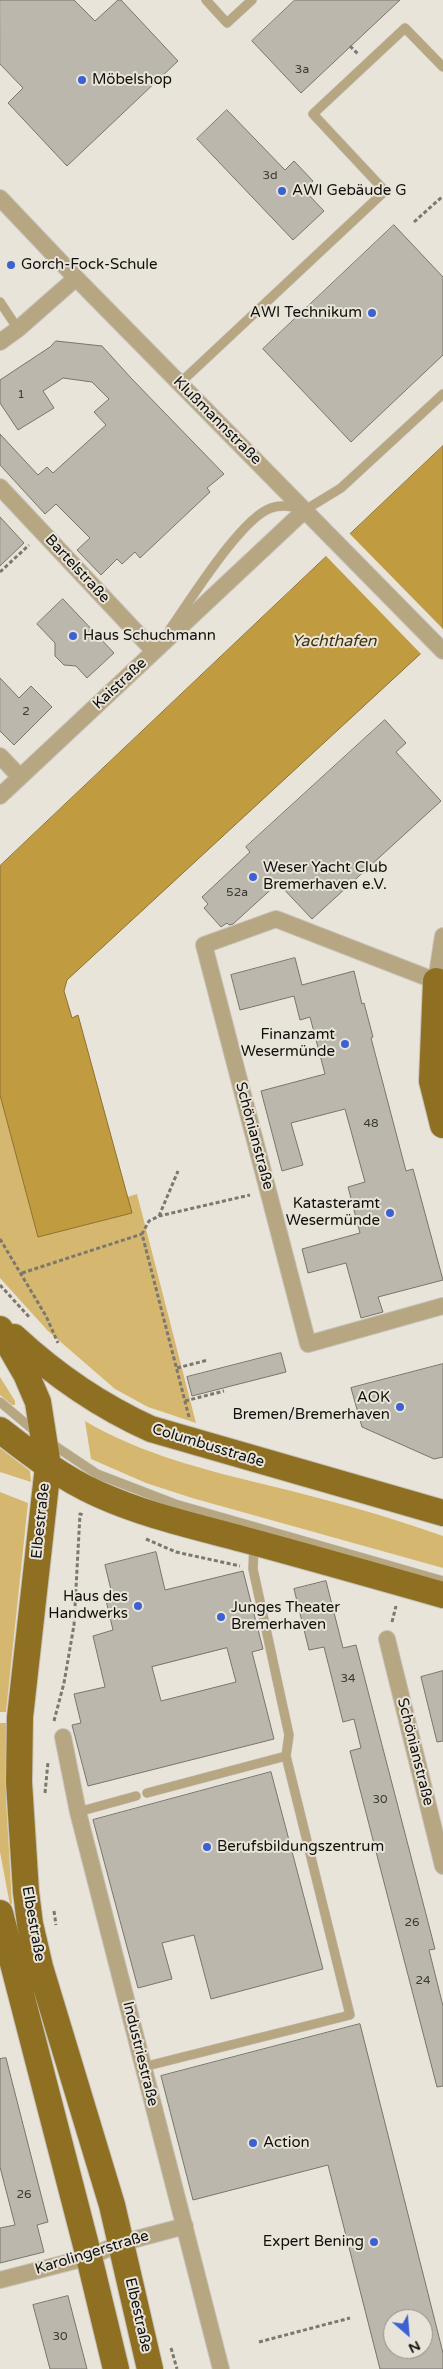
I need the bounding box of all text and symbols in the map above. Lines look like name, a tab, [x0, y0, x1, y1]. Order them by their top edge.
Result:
house number: 3a	[295, 63, 309, 77]
place label: Möbelshop	[92, 71, 172, 89]
marker: Möbelshop	[76, 74, 88, 86]
house number: 3d	[262, 169, 278, 183]
place label: AWI Gebäude G	[292, 182, 407, 200]
marker: AWI Gebäude G	[276, 185, 288, 197]
place label: Gorch-Fock-Schule	[21, 256, 158, 274]
marker: Gorch-Fock-Schule	[5, 259, 17, 271]
place label: AWI Technikum	[250, 304, 362, 322]
marker: AWI Technikum	[366, 307, 378, 319]
street label: Klußmannstraße	[169, 373, 265, 469]
house number: 1	[17, 388, 25, 402]
street label: Bartelstraße	[41, 531, 113, 607]
place label: Haus Schuchmann	[83, 627, 216, 645]
marker: Haus Schuchmann	[67, 630, 79, 642]
water label: Yachthafen	[291, 632, 377, 652]
street label: Kaistraße	[89, 655, 151, 713]
house number: 2	[22, 705, 30, 719]
place label: Weser Yacht Club Bremerhaven e.V.	[263, 859, 387, 894]
marker: Weser Yacht Club Bremerhaven e.V.	[247, 871, 259, 883]
house number: 52a	[226, 886, 248, 900]
place label: Finanzamt Wesermünde	[241, 1026, 335, 1061]
marker: Finanzamt Wesermünde	[339, 1038, 351, 1050]
street label: Schönianstraße	[231, 1080, 277, 1192]
house number: 48	[363, 1117, 379, 1131]
place label: Katasteramt Wesermünde	[286, 1195, 380, 1230]
marker: Katasteramt Wesermünde	[384, 1207, 396, 1219]
place label: AOK Bremen/Bremerhaven	[232, 1389, 390, 1424]
marker: AOK Bremen/Bremerhaven	[394, 1401, 406, 1413]
street label: Columbusstraße	[150, 1420, 266, 1472]
street label: Elbestraße	[28, 1482, 54, 1560]
place label: Haus des Handwerks	[48, 1588, 128, 1623]
place label: Junges Theater Bremerhaven	[231, 1599, 340, 1634]
marker: Haus des Handwerks	[132, 1600, 144, 1612]
marker: Junges Theater Bremerhaven	[215, 1611, 227, 1623]
house number: 34	[340, 1672, 356, 1686]
street label: Schönianstraße	[393, 1696, 437, 1808]
house number: 30	[372, 1793, 388, 1807]
place label: Berufsbildungszentrum	[217, 1838, 384, 1856]
marker: Berufsbildungszentrum	[201, 1841, 213, 1853]
street label: Elbestraße	[18, 1885, 48, 1963]
house number: 26	[404, 1916, 420, 1930]
house number: 24	[415, 1974, 431, 1988]
street label: Industriestraße	[118, 2000, 162, 2108]
place label: Action	[263, 2134, 310, 2152]
marker: Action	[247, 2137, 259, 2149]
house number: 26	[16, 2188, 32, 2202]
street label: Karolingerstraße	[33, 2227, 151, 2279]
place label: Expert Bening	[263, 2233, 364, 2251]
marker: Expert Bening	[368, 2236, 380, 2248]
street label: Elbestraße	[121, 2276, 155, 2354]
north arrow	[383, 2309, 433, 2359]
house number: 30	[52, 2330, 68, 2344]
text: N	[406, 2337, 423, 2357]

